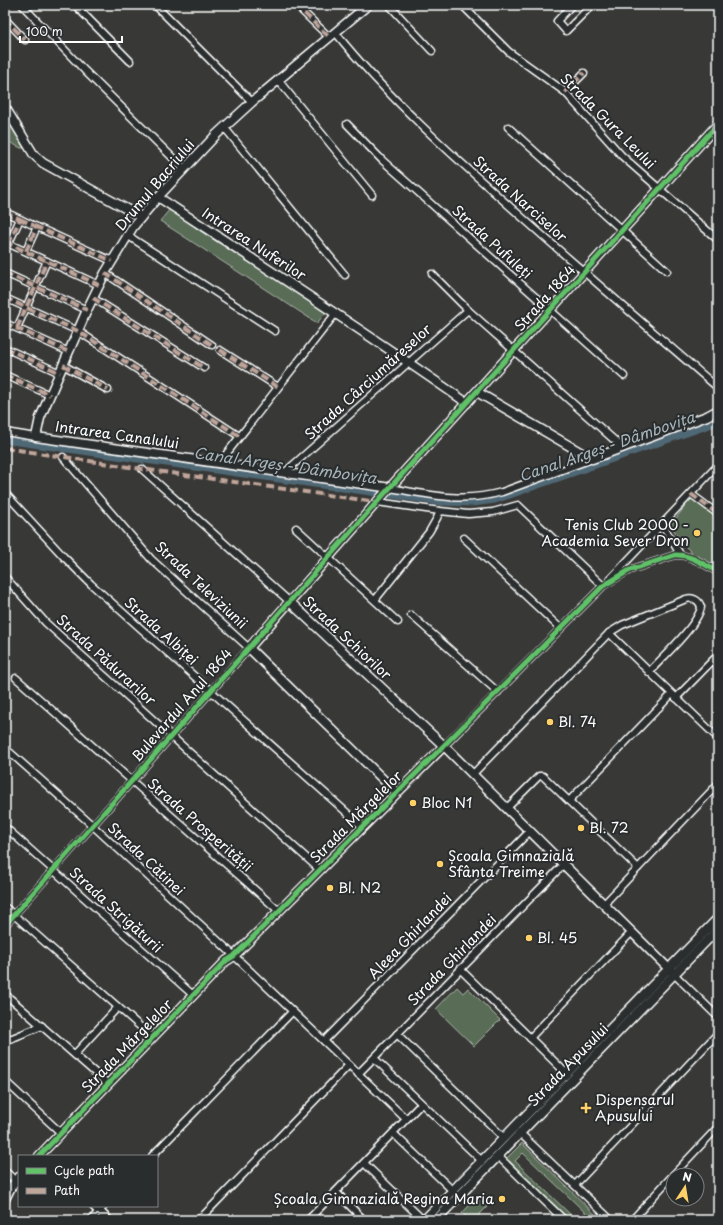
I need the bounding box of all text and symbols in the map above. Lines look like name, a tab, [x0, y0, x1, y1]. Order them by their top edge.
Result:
scale bar	[20, 18, 122, 44]
text: 100 m	[26, 22, 63, 40]
street label: Strada Gura Leului	[556, 68, 661, 173]
street label: Drumul Bacriului	[110, 134, 199, 235]
street label: Strada Narciselor	[469, 151, 572, 247]
street label: Strada Pufuleți	[448, 200, 537, 283]
street label: Intrarea Nuferilor	[198, 202, 311, 285]
street label: Strada 1864	[509, 260, 580, 336]
street label: Strada Cârciumăreselor	[300, 319, 436, 444]
water label: Canal Argeș - Dâmbovița	[515, 404, 698, 487]
street label: Intrarea Canalului	[54, 415, 180, 454]
water label: Canal Argeș - Dâmbovița	[192, 440, 379, 489]
place label: Tenis Club 2000 - Academia Sever Dron	[541, 514, 689, 551]
marker: Tenis Club 2000 - Academia Sever Dron	[692, 528, 702, 538]
street label: Strada Televiziunii	[150, 536, 253, 633]
street label: Strada Schiorilor	[298, 591, 397, 685]
street label: Strada Albiței	[120, 592, 203, 670]
street label: Strada Pădurarilor	[52, 609, 161, 710]
street label: Bulevardul Anul 1864	[126, 643, 237, 766]
place label: Bl. 74	[558, 711, 597, 732]
marker: Bl. 74	[545, 717, 555, 727]
street label: Strada Mărgelelor	[305, 765, 407, 868]
street label: Strada Prosperității	[143, 773, 258, 876]
place label: Bloc N1	[421, 792, 472, 813]
marker: Bloc N1	[408, 798, 418, 808]
street label: Strada Cătinei	[103, 817, 190, 900]
place label: Bl. 72	[589, 817, 629, 838]
marker: Bl. 72	[576, 823, 586, 833]
place label: Școala Gimnazială Sfânta Treime	[448, 845, 574, 882]
marker: Școala Gimnazială Sfânta Treime	[435, 859, 445, 869]
street label: Strada Strigăturii	[65, 862, 168, 957]
place label: Bl. N2	[338, 877, 381, 898]
marker: Bl. N2	[325, 883, 335, 893]
street label: Aleea Ghirlandei	[363, 888, 456, 983]
street label: Strada Ghirlandei	[402, 909, 501, 1010]
place label: Bl. 45	[537, 927, 577, 948]
marker: Bl. 45	[524, 933, 534, 943]
street label: Strada Mărgelelor	[76, 994, 177, 1097]
street label: Strada Apusului	[522, 1018, 613, 1111]
place label: Dispensarul Apusului	[595, 1089, 674, 1126]
marker: Dispensarul Apusului	[580, 1102, 592, 1114]
legend	[18, 1155, 158, 1207]
text: Cycle path	[54, 1161, 115, 1179]
north arrow	[665, 1167, 705, 1207]
text: N	[681, 1168, 693, 1186]
text: Path	[54, 1181, 80, 1199]
place label: Școala Gimnazială Regina Maria	[274, 1188, 494, 1209]
marker: Școala Gimnazială Regina Maria	[497, 1194, 507, 1204]

